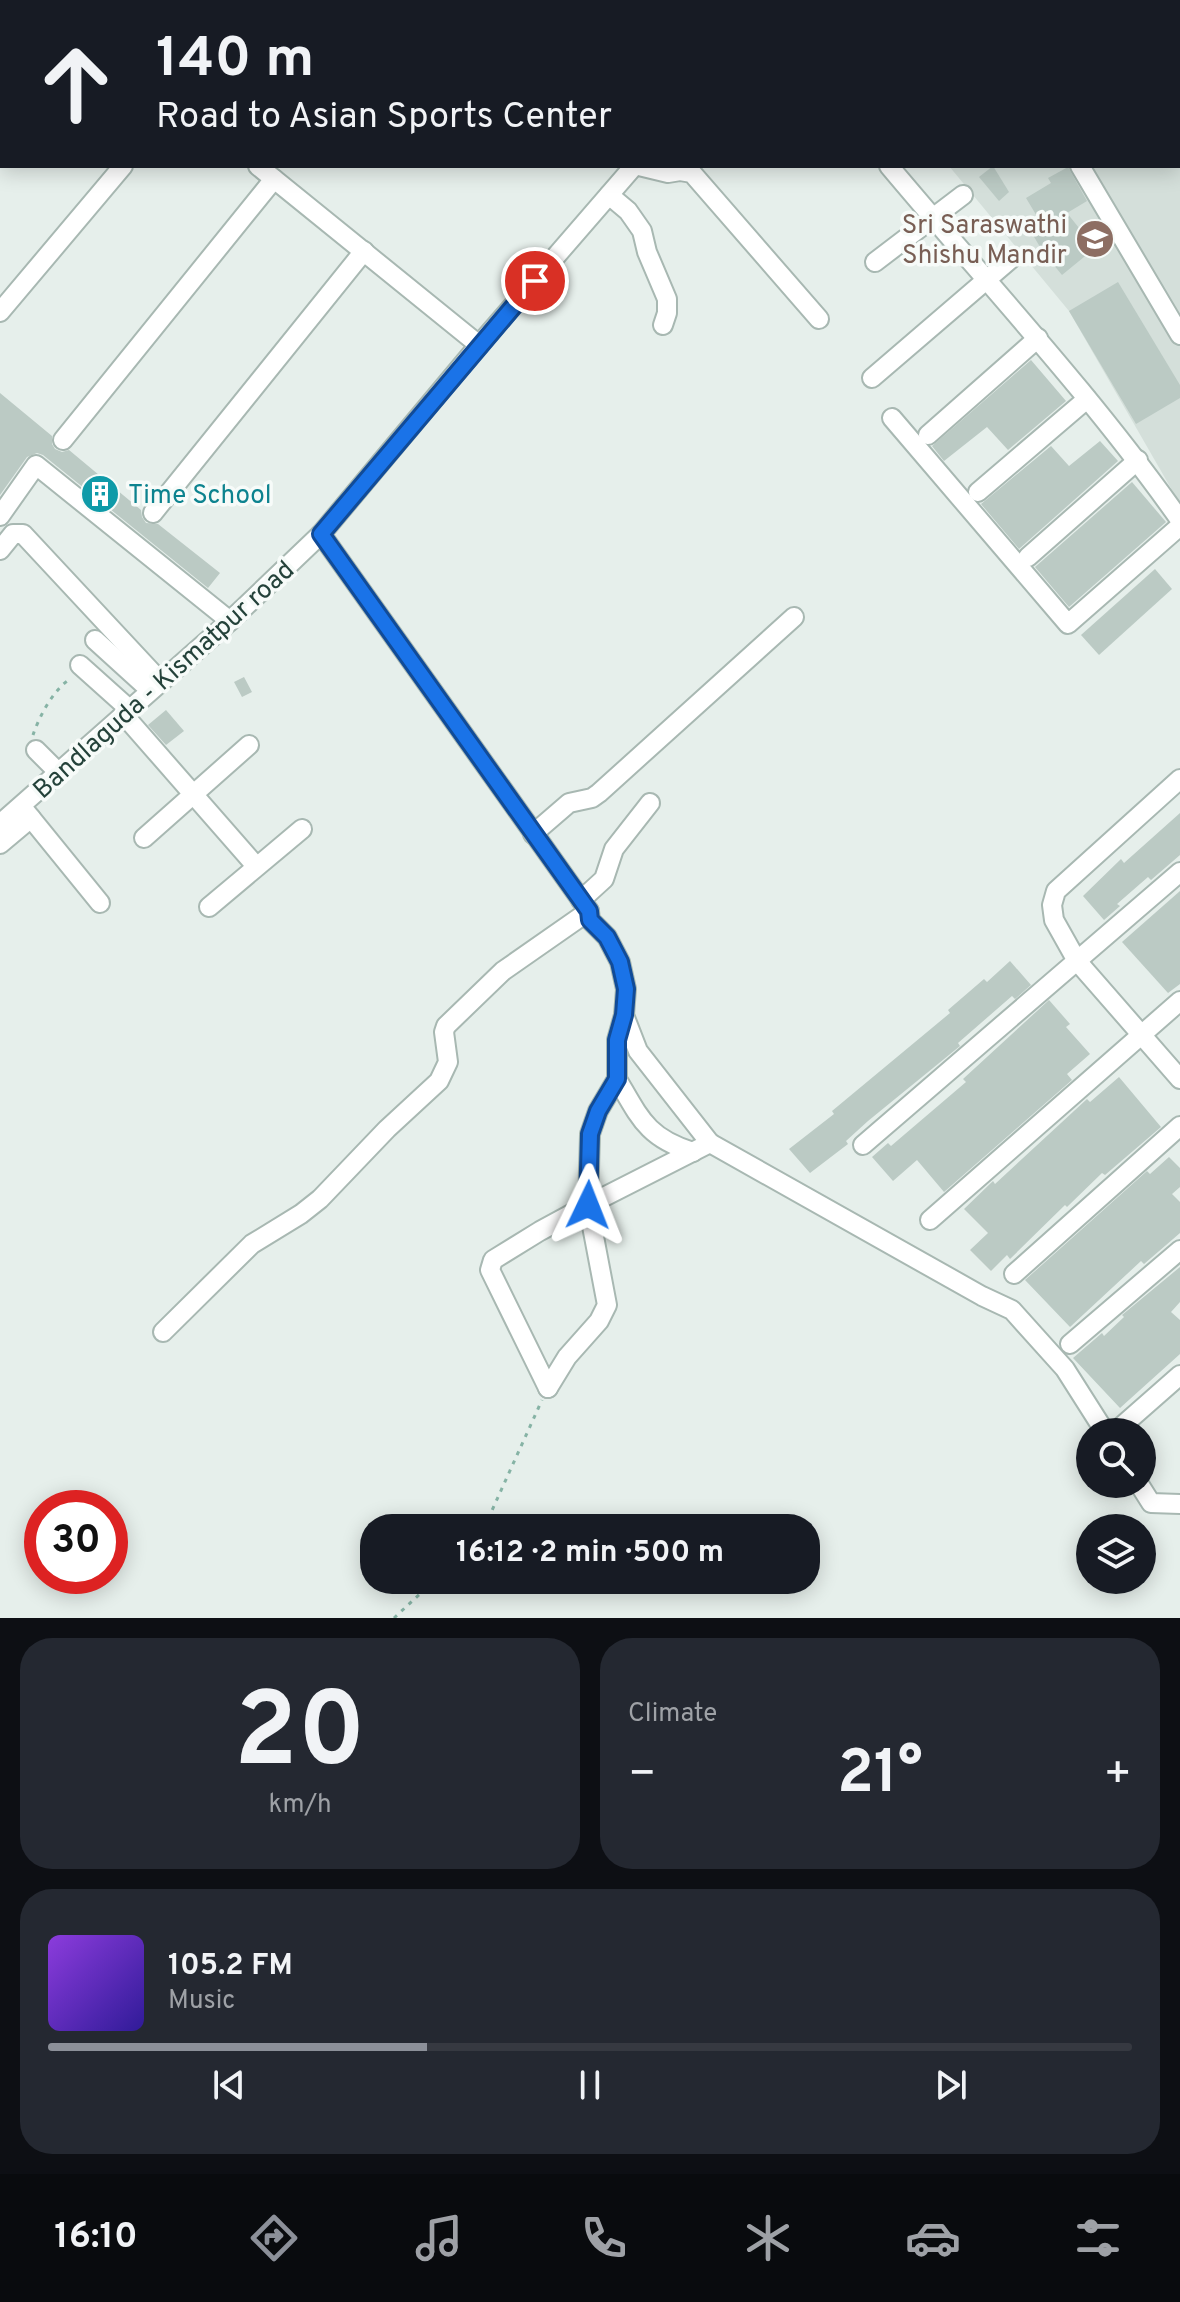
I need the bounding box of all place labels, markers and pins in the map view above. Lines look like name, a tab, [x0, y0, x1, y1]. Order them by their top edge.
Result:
place label: Sri Saraswathi Shishu Mandir	[902, 210, 1067, 273]
school or university icon: Sri Saraswathi Shishu Mandir	[1074, 218, 1116, 260]
pin	[501, 247, 569, 315]
building icon: Time School	[79, 473, 121, 515]
place label: Time School	[128, 480, 272, 513]

